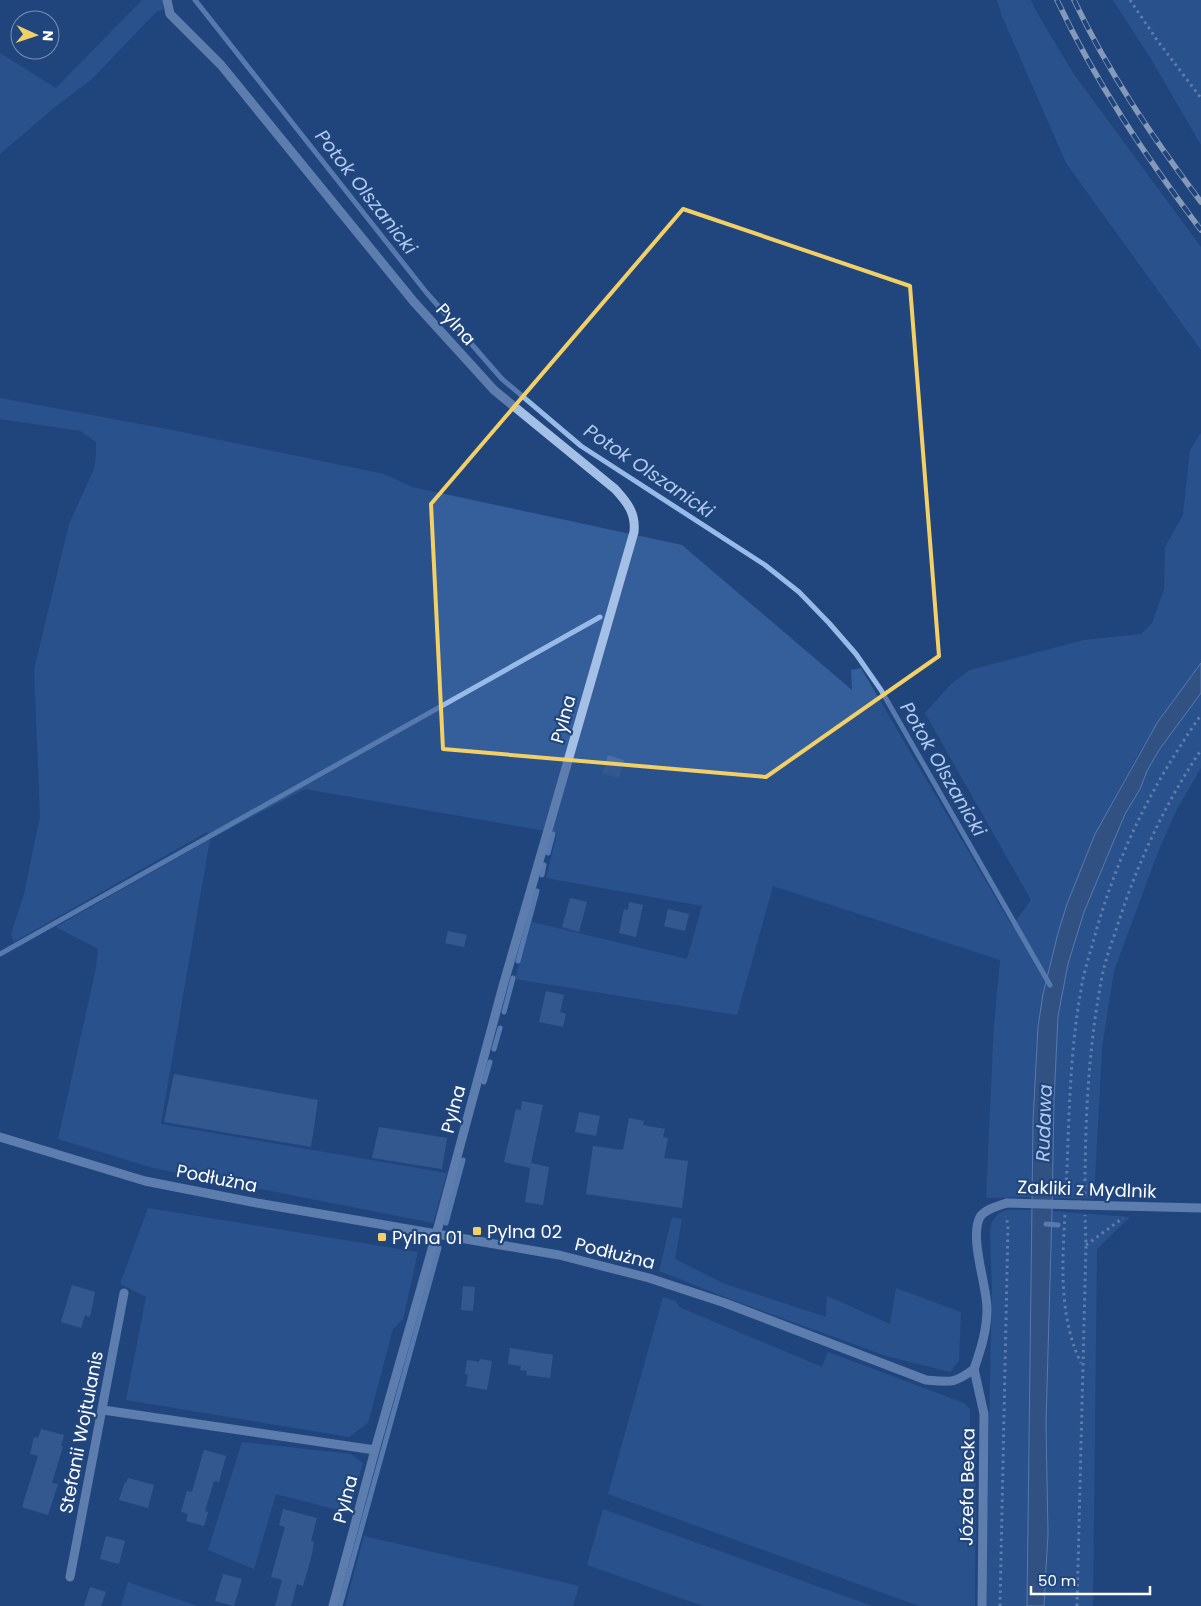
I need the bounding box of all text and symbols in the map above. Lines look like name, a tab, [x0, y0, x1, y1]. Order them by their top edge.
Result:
north arrow	[10, 10, 60, 60]
text: N	[38, 30, 58, 41]
water label: Potok Olszanicki	[309, 124, 423, 260]
street label: Pylna	[430, 298, 482, 350]
water label: Potok Olszanicki	[579, 417, 720, 525]
street label: Pylna	[544, 692, 582, 746]
water label: Potok Olszanicki	[893, 697, 993, 842]
street label: Pylna	[435, 1082, 471, 1136]
water label: Rudawa	[1029, 1083, 1059, 1162]
street label: Podłużna	[174, 1158, 260, 1198]
street label: Zakliki z Mydlnik	[1017, 1174, 1158, 1204]
place label: Pylna 02	[487, 1219, 562, 1244]
place label: Pylna 01	[392, 1225, 463, 1250]
marker: Pylna 02	[471, 1225, 483, 1237]
marker: Pylna 01	[376, 1231, 388, 1243]
street label: Podłużna	[572, 1231, 658, 1275]
street label: Stefanii Wojtulanis	[53, 1349, 109, 1515]
street label: Józefa Becka	[953, 1428, 981, 1546]
street label: Pylna	[327, 1472, 363, 1526]
scale bar	[1031, 1564, 1150, 1596]
text: 50 m	[1038, 1570, 1076, 1591]

